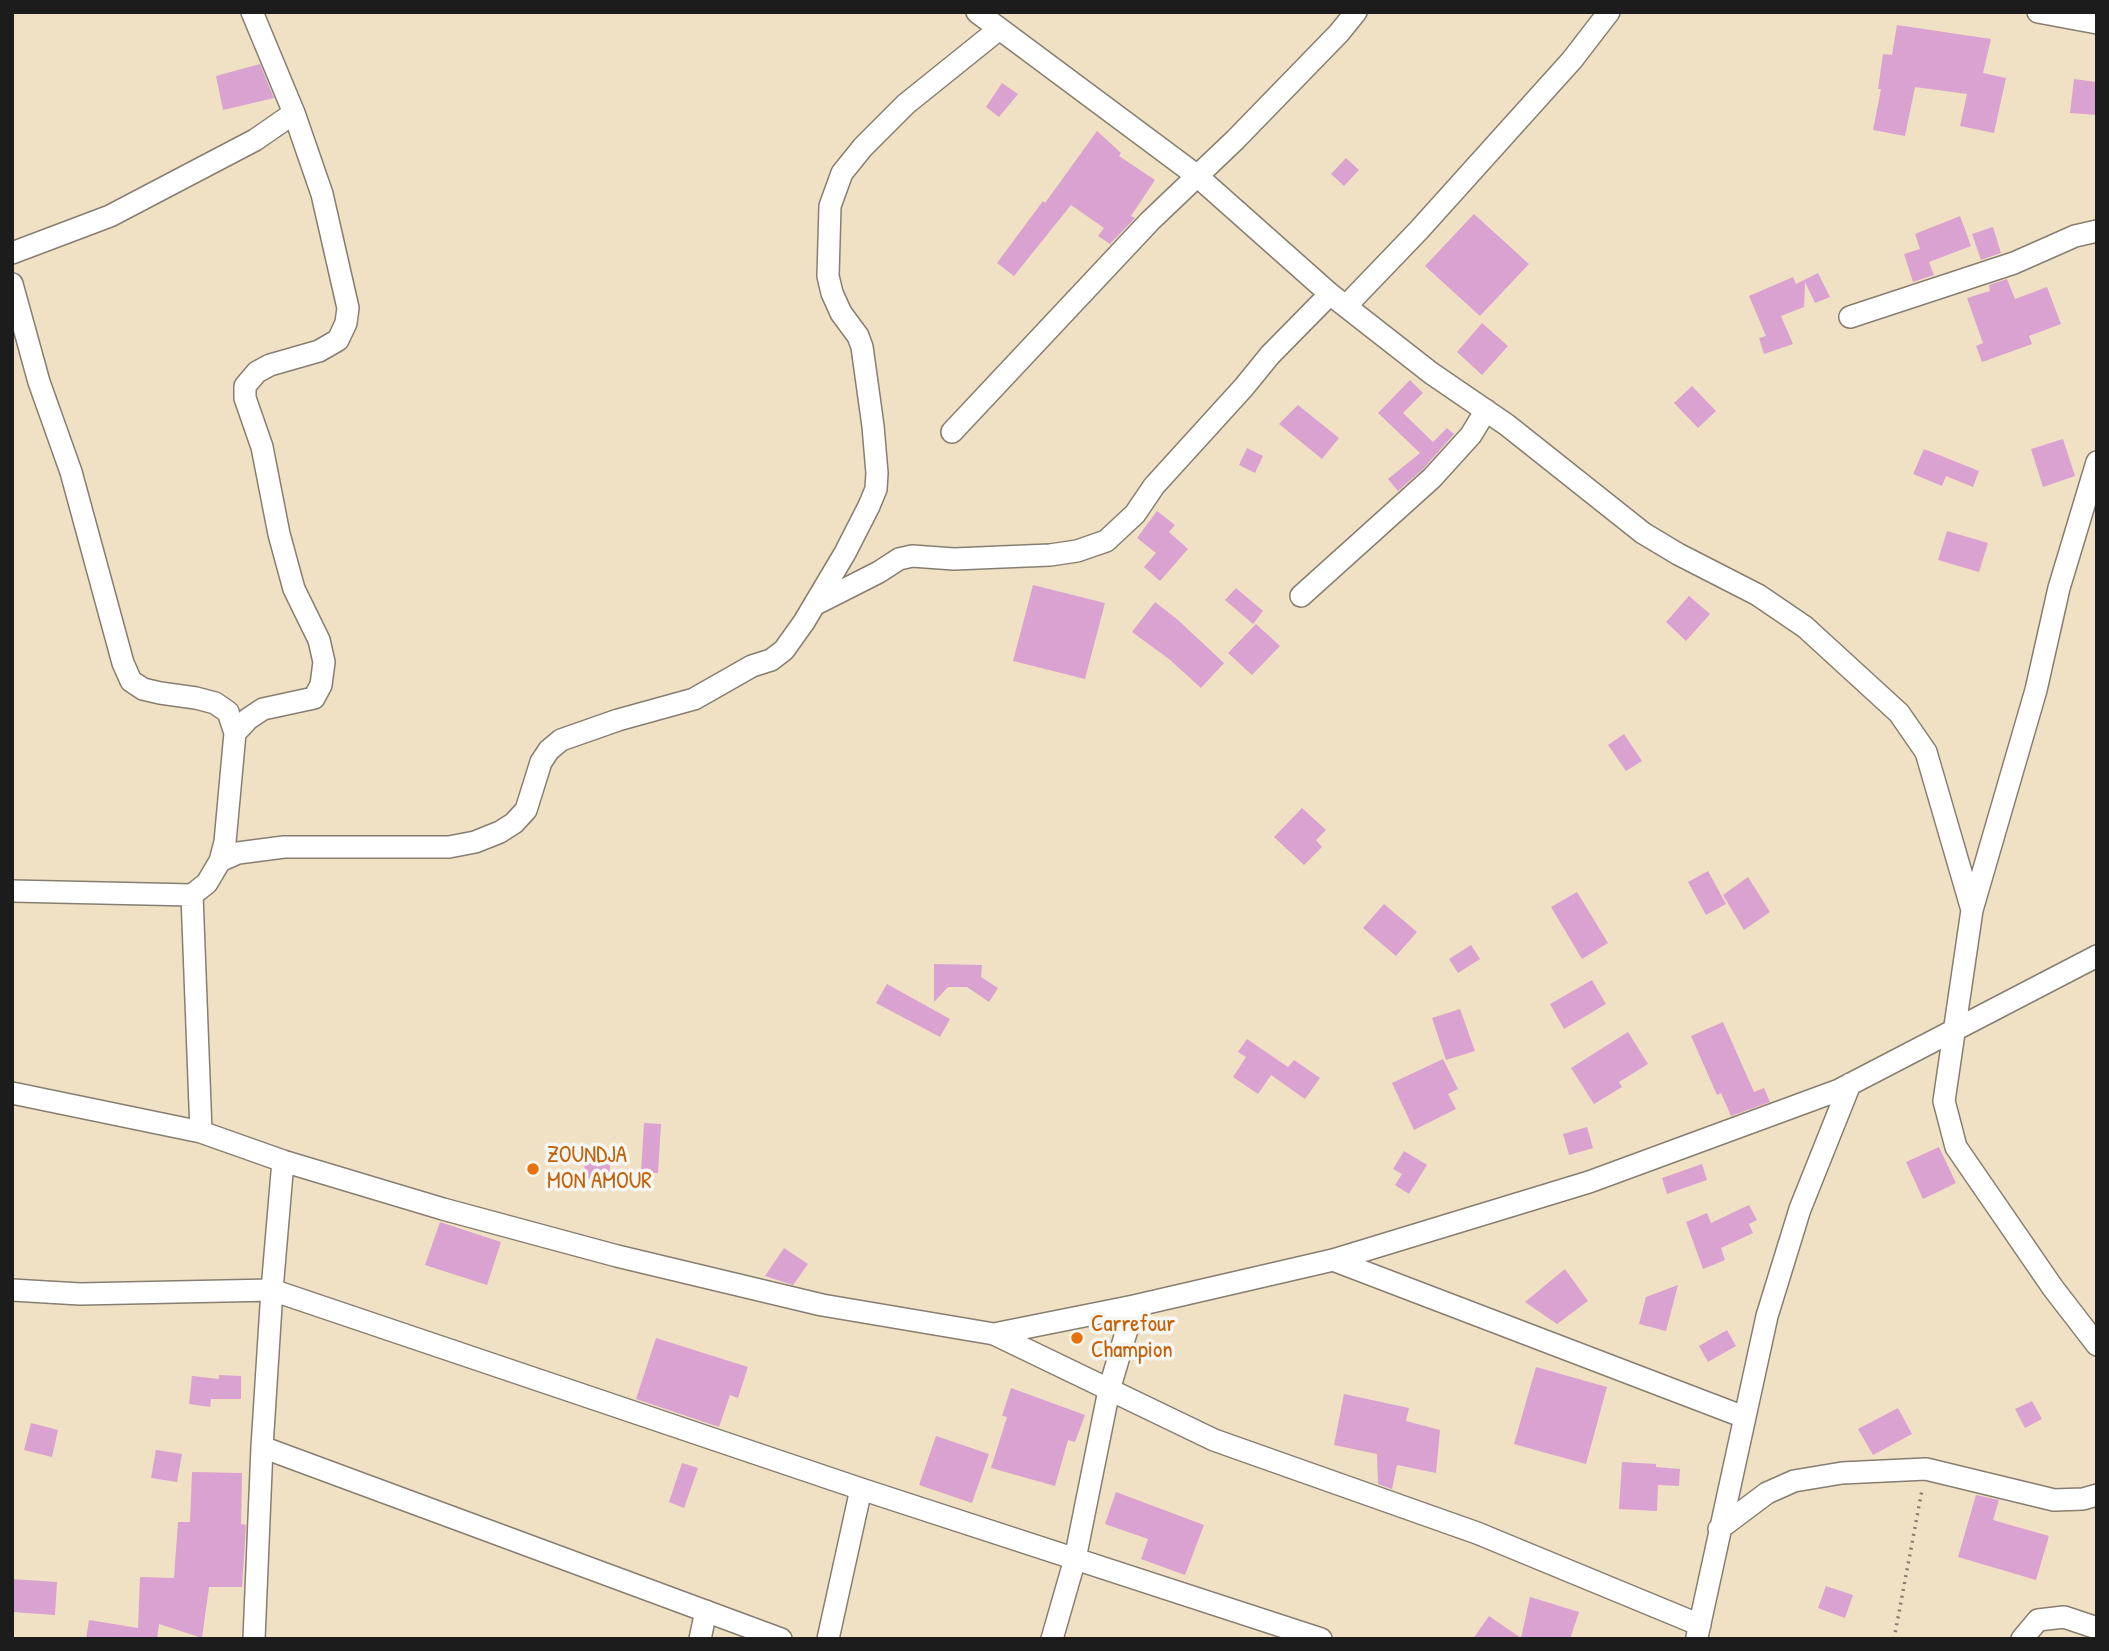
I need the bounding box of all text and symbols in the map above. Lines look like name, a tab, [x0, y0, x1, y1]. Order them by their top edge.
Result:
place label: ZOUNDJA MON AMOUR	[547, 1142, 652, 1196]
marker: ZOUNDJA MON AMOUR	[525, 1161, 541, 1177]
place label: Carrefour Champion	[1091, 1311, 1175, 1365]
marker: Carrefour Champion	[1069, 1330, 1085, 1346]

